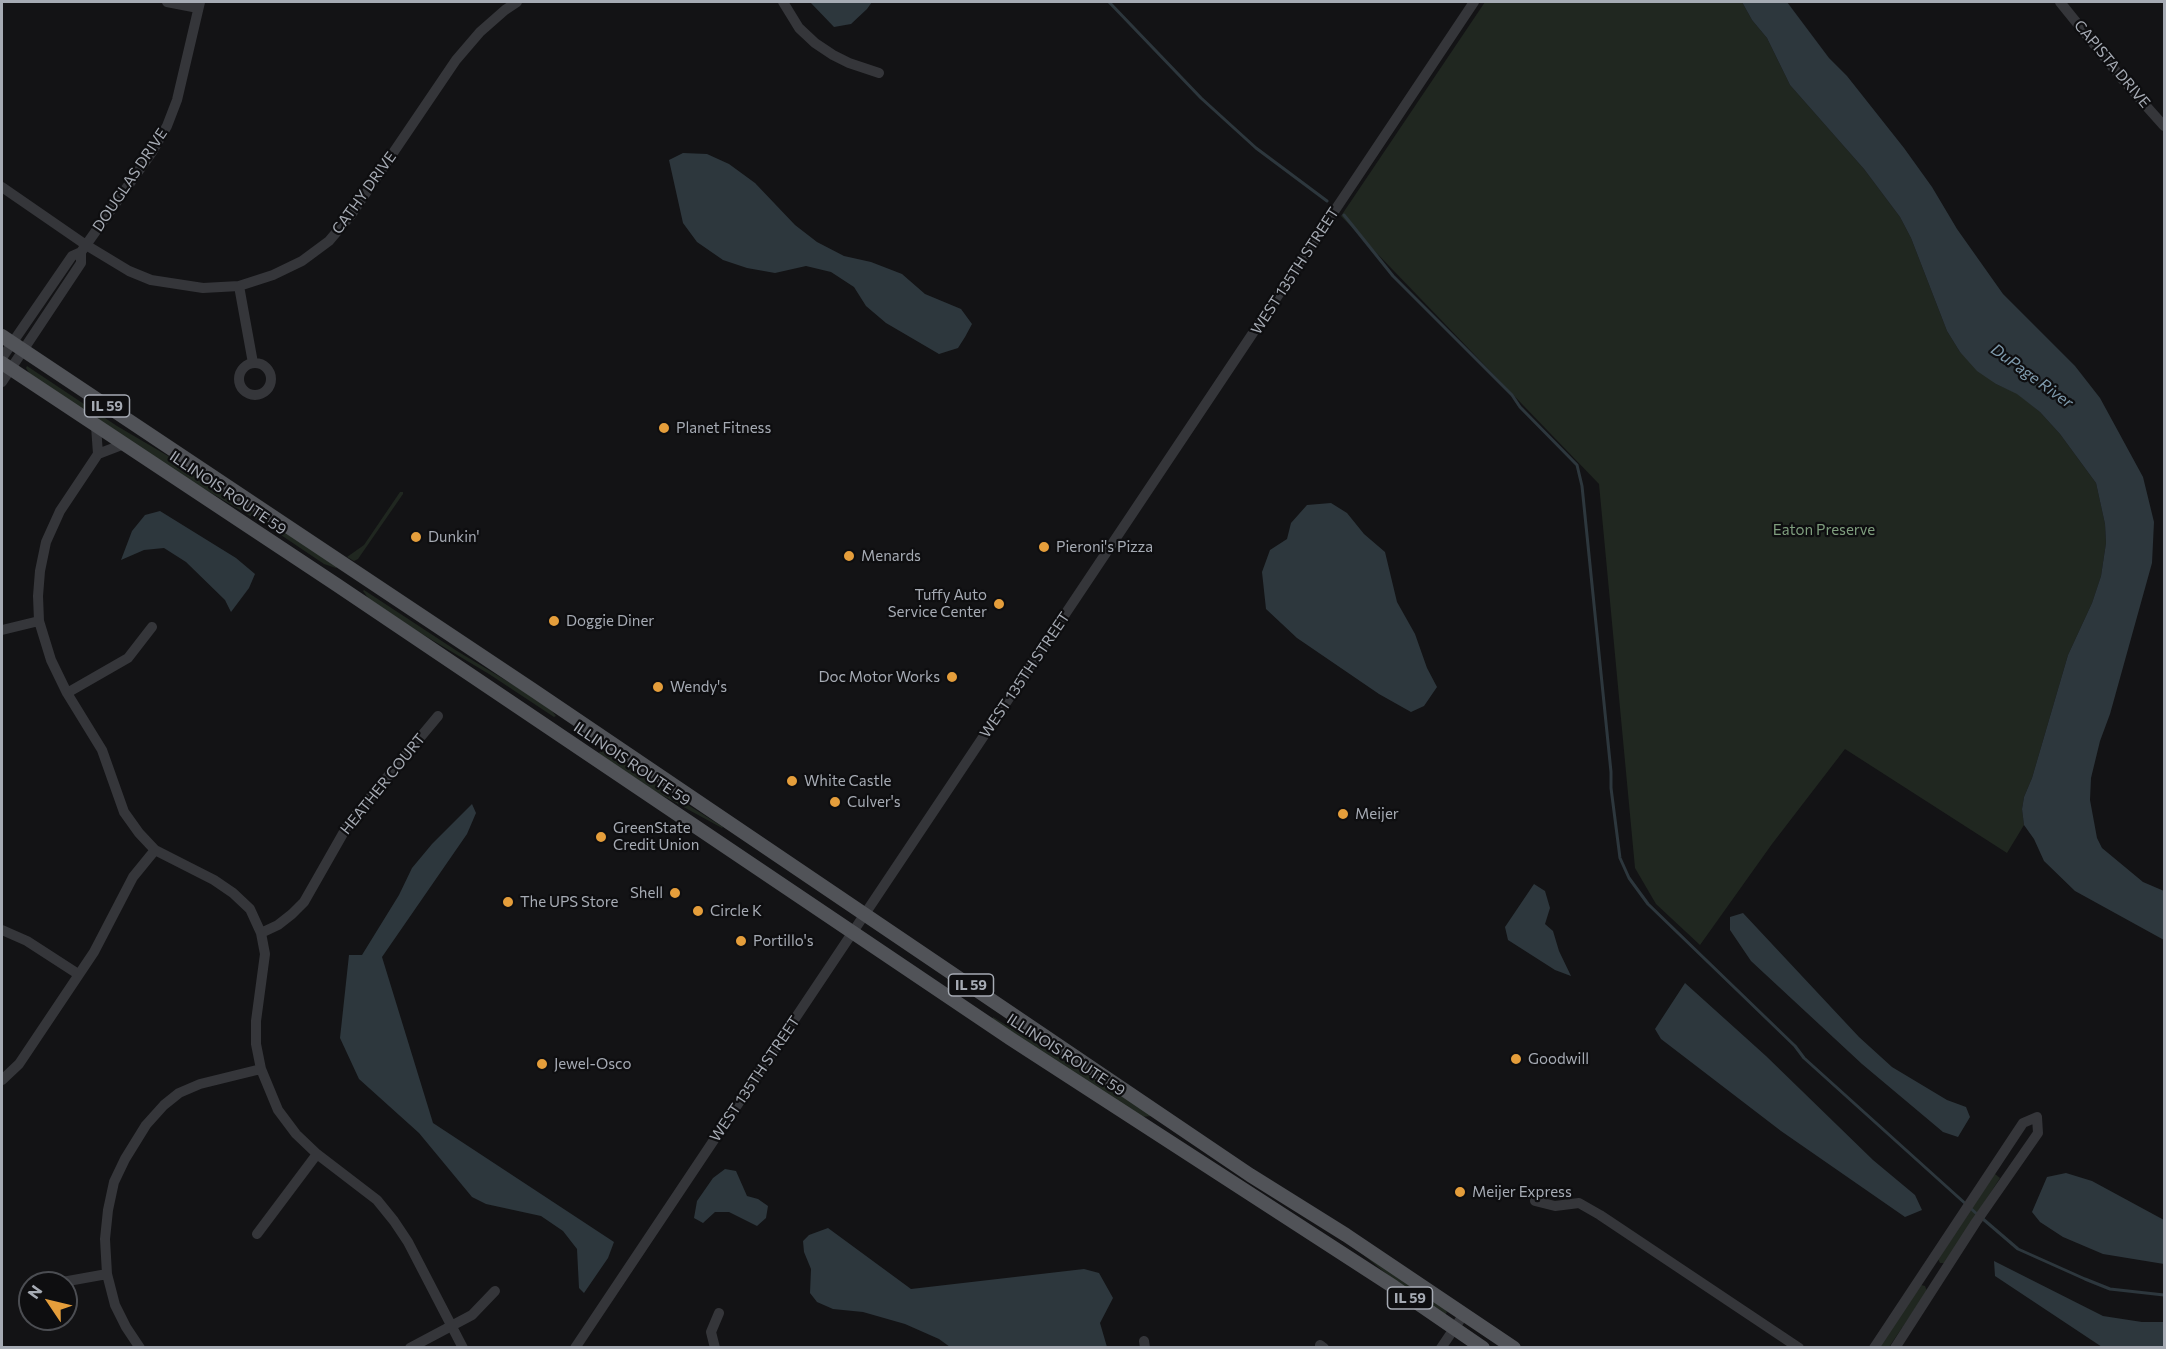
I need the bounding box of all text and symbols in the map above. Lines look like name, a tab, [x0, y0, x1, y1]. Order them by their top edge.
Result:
street label: CAPISTA DRIVE	[2070, 17, 2154, 111]
street label: DOUGLAS DRIVE	[89, 125, 171, 235]
street label: CATHY DRIVE	[328, 148, 400, 238]
street label: WEST 135TH STREET	[1247, 204, 1343, 338]
water label: DuPage River	[1987, 340, 2077, 412]
road number: IL 59	[84, 395, 130, 417]
place label: Planet Fitness	[676, 419, 771, 437]
marker: Planet Fitness	[657, 421, 671, 435]
street label: ILLINOIS ROUTE 59	[166, 447, 290, 539]
park label: Eaton Preserve	[1773, 521, 1875, 539]
place label: Dunkin'	[428, 528, 480, 546]
marker: Dunkin'	[409, 530, 423, 544]
place label: Pieroni's Pizza	[1056, 538, 1153, 556]
marker: Pieroni's Pizza	[1037, 540, 1051, 554]
place label: Menards	[861, 547, 921, 565]
marker: Menards	[842, 549, 856, 563]
place label: Tuffy Auto Service Center	[888, 586, 987, 621]
marker: Tuffy Auto Service Center	[992, 597, 1006, 611]
street label: WEST 135TH STREET	[976, 609, 1074, 741]
place label: Doggie Diner	[566, 612, 654, 630]
marker: Doggie Diner	[547, 614, 561, 628]
place label: Doc Motor Works	[818, 668, 940, 686]
marker: Doc Motor Works	[945, 670, 959, 684]
place label: Wendy's	[670, 678, 727, 696]
marker: Wendy's	[651, 680, 665, 694]
street label: ILLINOIS ROUTE 59	[570, 718, 694, 810]
street label: HEATHER COURT	[337, 730, 429, 838]
place label: White Castle	[804, 772, 891, 790]
marker: White Castle	[785, 774, 799, 788]
place label: Culver's	[847, 793, 901, 811]
marker: Culver's	[828, 795, 842, 809]
place label: Meijer	[1355, 805, 1399, 823]
marker: Meijer	[1336, 807, 1350, 821]
place label: GreenState Credit Union	[613, 819, 699, 854]
marker: GreenState Credit Union	[594, 830, 608, 844]
place label: Shell	[630, 884, 663, 902]
marker: Shell	[668, 886, 682, 900]
place label: The UPS Store	[520, 893, 618, 911]
marker: The UPS Store	[501, 895, 515, 909]
place label: Circle K	[710, 902, 762, 920]
marker: Circle K	[691, 904, 705, 918]
place label: Portillo's	[753, 932, 814, 950]
marker: Portillo's	[734, 934, 748, 948]
road number: IL 59	[948, 974, 994, 996]
street label: ILLINOIS ROUTE 59	[1004, 1010, 1128, 1100]
street label: WEST 135TH STREET	[706, 1013, 804, 1145]
place label: Goodwill	[1528, 1050, 1589, 1068]
marker: Goodwill	[1509, 1052, 1523, 1066]
place label: Jewel-Osco	[554, 1055, 631, 1073]
marker: Jewel-Osco	[535, 1057, 549, 1071]
place label: Meijer Express	[1472, 1183, 1572, 1201]
marker: Meijer Express	[1453, 1185, 1467, 1199]
north arrow	[18, 1271, 78, 1331]
text: N	[23, 1281, 46, 1302]
road number: IL 59	[1388, 1287, 1432, 1309]

